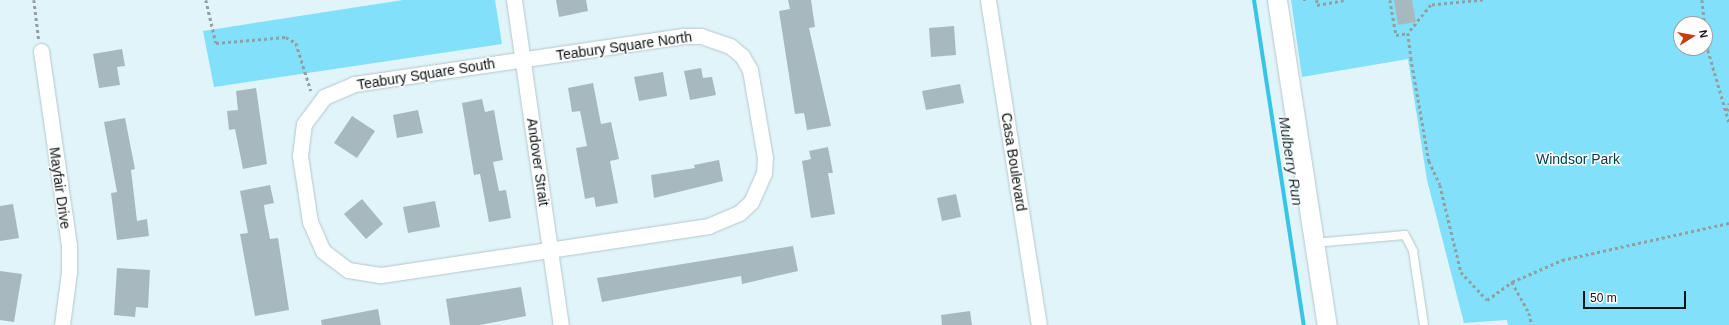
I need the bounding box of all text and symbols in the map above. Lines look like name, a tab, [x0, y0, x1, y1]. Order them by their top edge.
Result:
north arrow	[1673, 16, 1713, 56]
street label: Teabury Square North	[555, 28, 693, 64]
text: N	[1697, 29, 1710, 39]
street label: Teabury Square South	[356, 55, 496, 93]
street label: Casa Boulevard	[998, 111, 1030, 213]
water label: Mulberry Run	[1275, 115, 1307, 207]
street label: Andover Strait	[524, 117, 552, 207]
street label: Mayfair Drive	[46, 146, 74, 230]
park label: Windsor Park	[1536, 151, 1620, 167]
scale bar	[1585, 283, 1688, 309]
text: 50 m	[1590, 291, 1617, 305]

